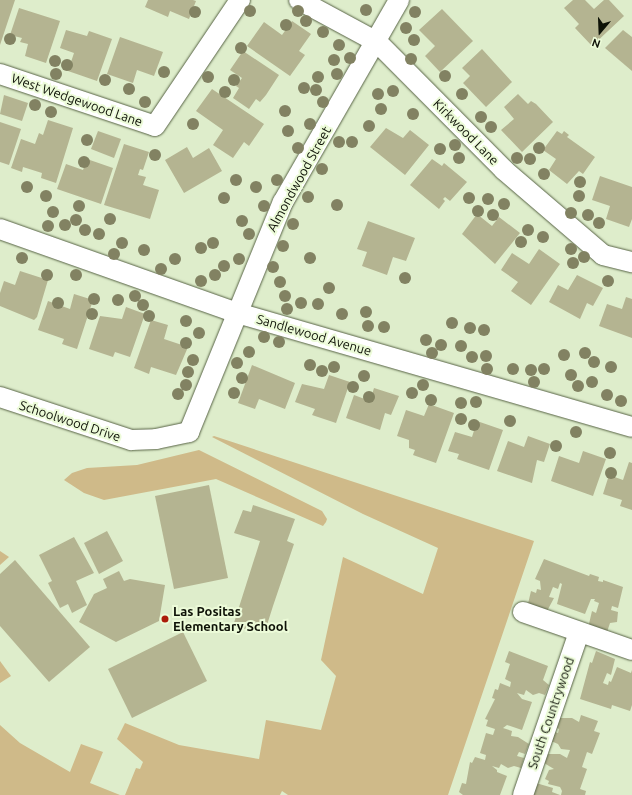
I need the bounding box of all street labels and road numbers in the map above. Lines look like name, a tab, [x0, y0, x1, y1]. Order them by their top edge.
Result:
street label: West Wedgewood Lane	[9, 70, 145, 130]
street label: Kirkwood Lane	[430, 96, 502, 168]
street label: Almondwood Street	[264, 124, 334, 234]
street label: Sandlewood Avenue	[255, 311, 373, 359]
street label: Schoolwood Drive	[17, 397, 123, 445]
street label: South Countrywood	[525, 655, 577, 771]

